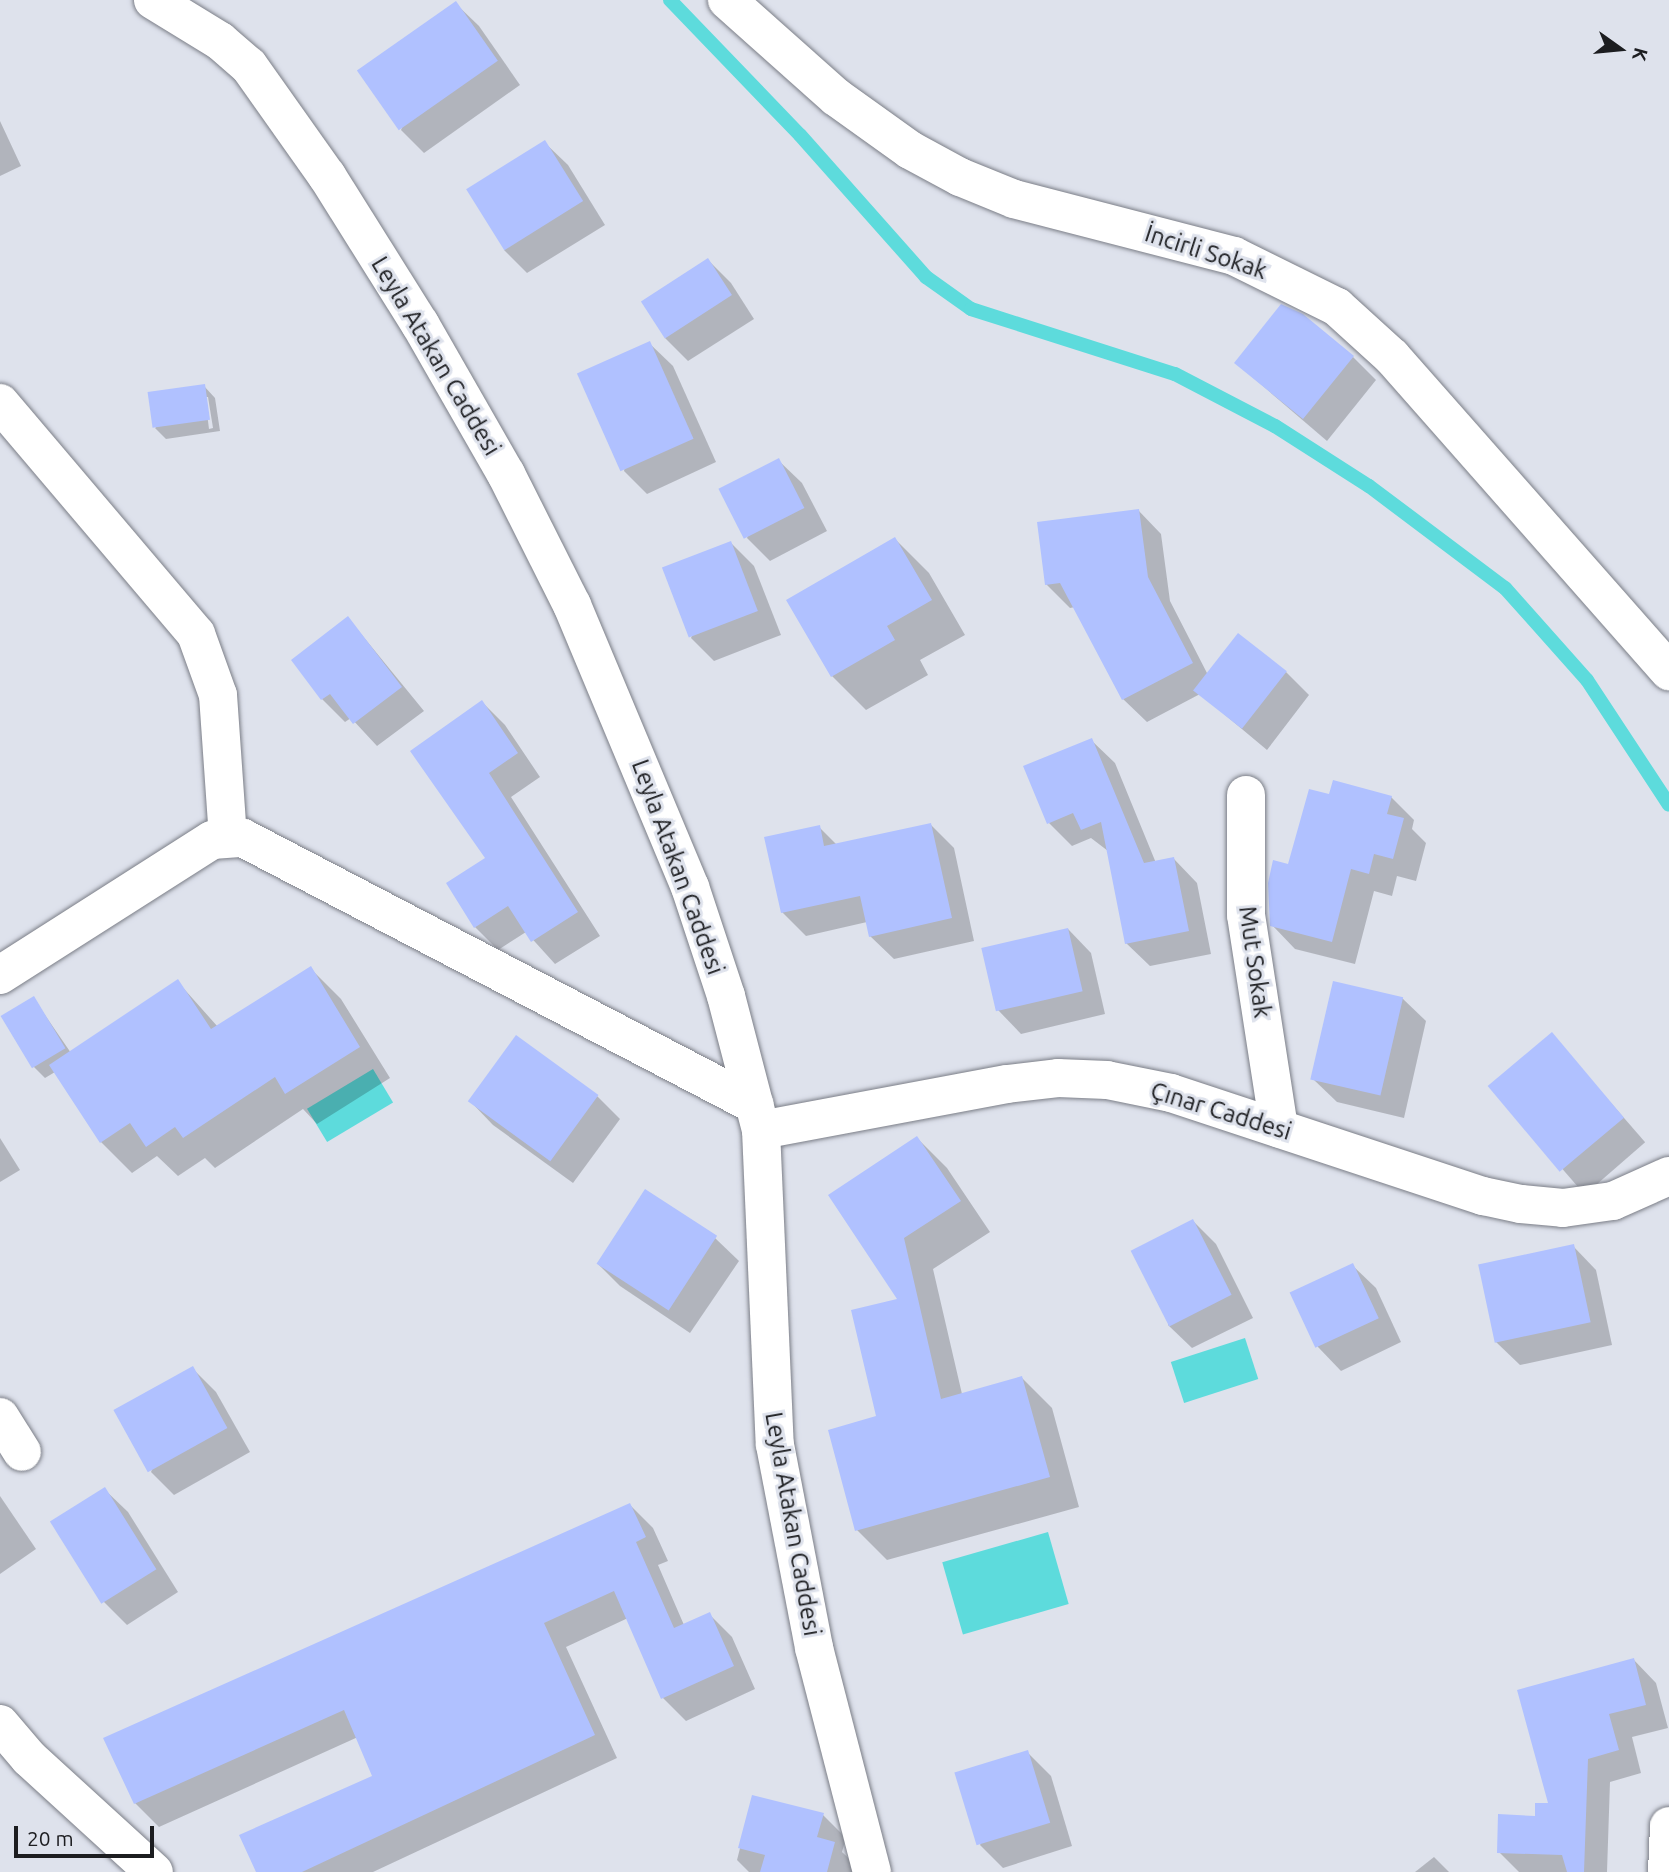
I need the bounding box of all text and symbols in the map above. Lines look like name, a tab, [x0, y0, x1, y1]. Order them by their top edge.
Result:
north arrow	[1585, 14, 1655, 84]
text: K	[1628, 45, 1653, 63]
street label: İncirli Sokak	[1141, 219, 1271, 285]
street label: Leyla Atakan Caddesi	[365, 251, 507, 461]
street label: Leyla Atakan Caddesi	[626, 756, 730, 978]
street label: Mut Sokak	[1233, 904, 1277, 1020]
street label: Çınar Caddesi	[1147, 1076, 1295, 1146]
street label: Leyla Atakan Caddesi	[759, 1410, 827, 1638]
scale bar	[18, 1812, 158, 1856]
text: 20 m	[27, 1826, 74, 1850]

